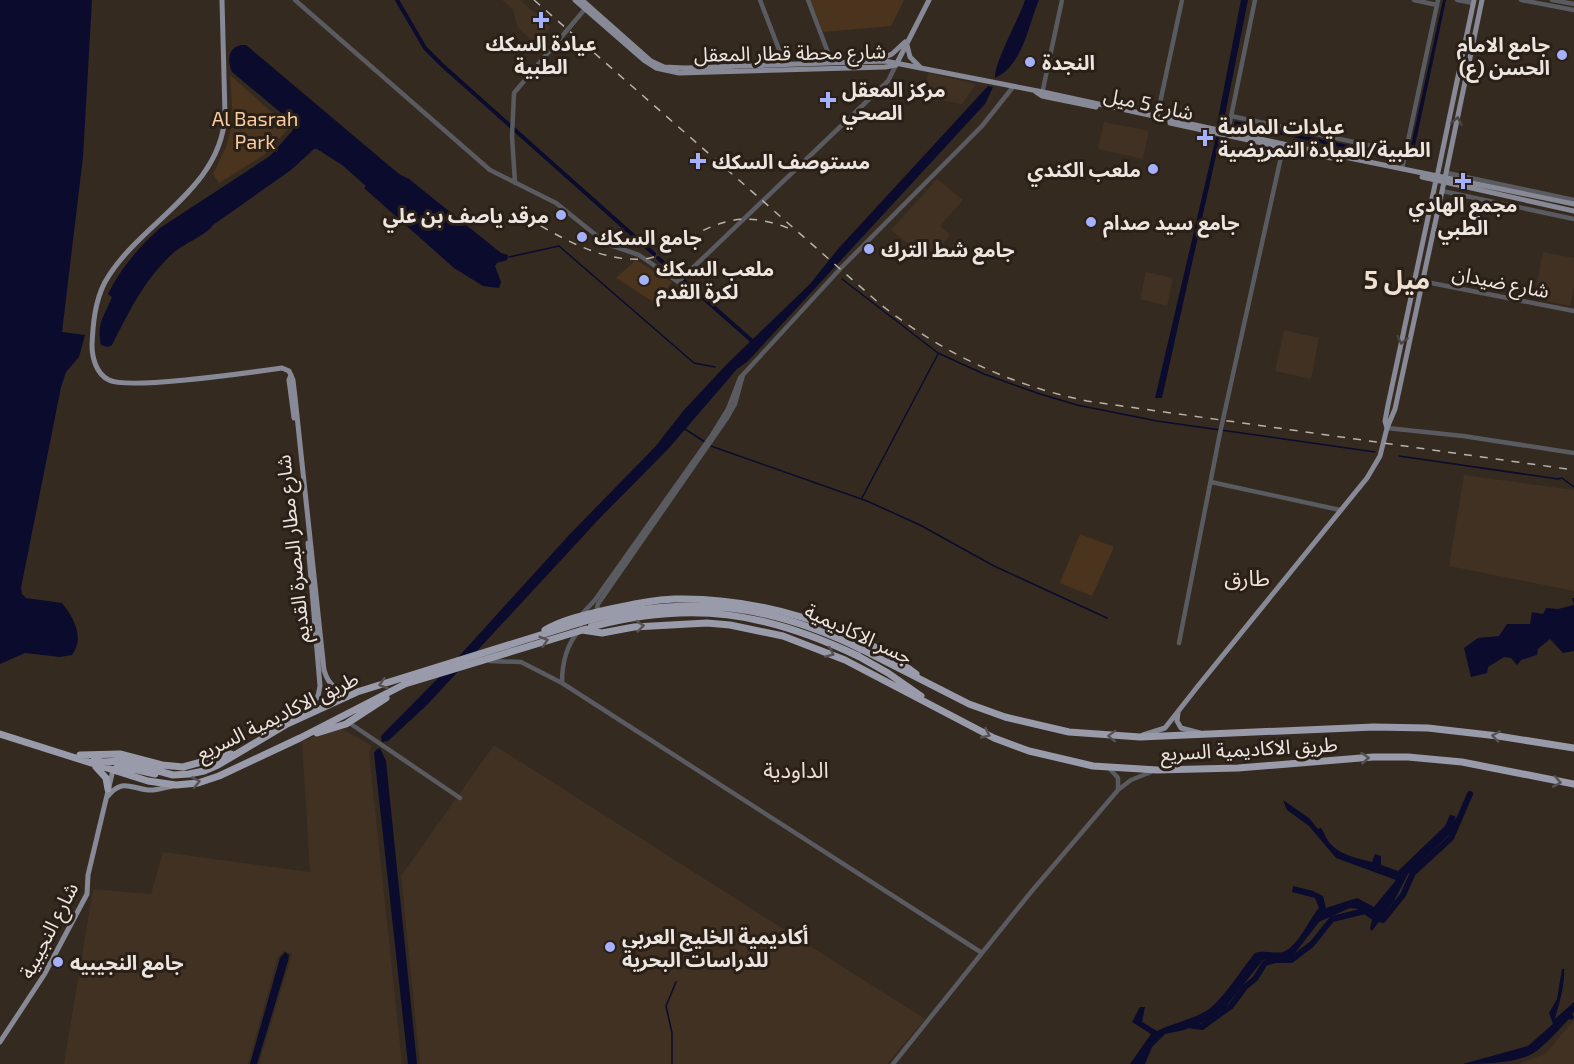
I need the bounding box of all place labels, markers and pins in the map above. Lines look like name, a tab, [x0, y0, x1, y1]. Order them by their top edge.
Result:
marker: عيادة السكك الطبية	[532, 11, 550, 29]
place label: عيادة السكك الطبية	[485, 31, 597, 79]
place label: جامع الامام الحسن (ع)	[1457, 32, 1550, 83]
marker: جامع الامام الحسن (ع)	[1555, 48, 1569, 62]
place label: النجدة	[1042, 50, 1095, 75]
marker: النجدة	[1023, 55, 1037, 69]
place label: مركز المعقل الصحي	[842, 77, 946, 130]
marker: مركز المعقل الصحي	[819, 91, 837, 109]
place label: عيادات الماسة الطبية/العيادة التمريضية	[1218, 114, 1431, 162]
marker: عيادات الماسة الطبية/العيادة التمريضية	[1196, 129, 1214, 147]
place label: مستوصف السكك	[712, 149, 870, 174]
marker: مستوصف السكك	[689, 152, 707, 170]
place label: ملعب الكندي	[1027, 157, 1141, 187]
marker: ملعب الكندي	[1146, 162, 1160, 176]
marker: مجمع الهادي الطبي	[1454, 172, 1472, 190]
place label: مجمع الهادي الطبي	[1409, 192, 1517, 245]
place label: مرقد ياصف بن علي	[383, 203, 549, 233]
marker: مرقد ياصف بن علي	[554, 208, 568, 222]
place label: جامع سيد صدام	[1103, 210, 1240, 238]
marker: جامع سيد صدام	[1084, 215, 1098, 229]
place label: جامع السكك	[594, 225, 702, 253]
marker: جامع السكك	[575, 230, 589, 244]
place label: جامع شط الترك	[881, 237, 1015, 265]
marker: جامع شط الترك	[862, 242, 876, 256]
place label: ملعب السكك لكرة القدم	[656, 256, 774, 307]
marker: ملعب السكك لكرة القدم	[637, 273, 651, 287]
place label: أكاديمية الخليج العربي للدراسات البحرية	[622, 924, 808, 972]
marker: أكاديمية الخليج العربي للدراسات البحرية	[603, 940, 617, 954]
place label: جامع النجيبيه	[70, 950, 184, 978]
marker: جامع النجيبيه	[51, 955, 65, 969]

